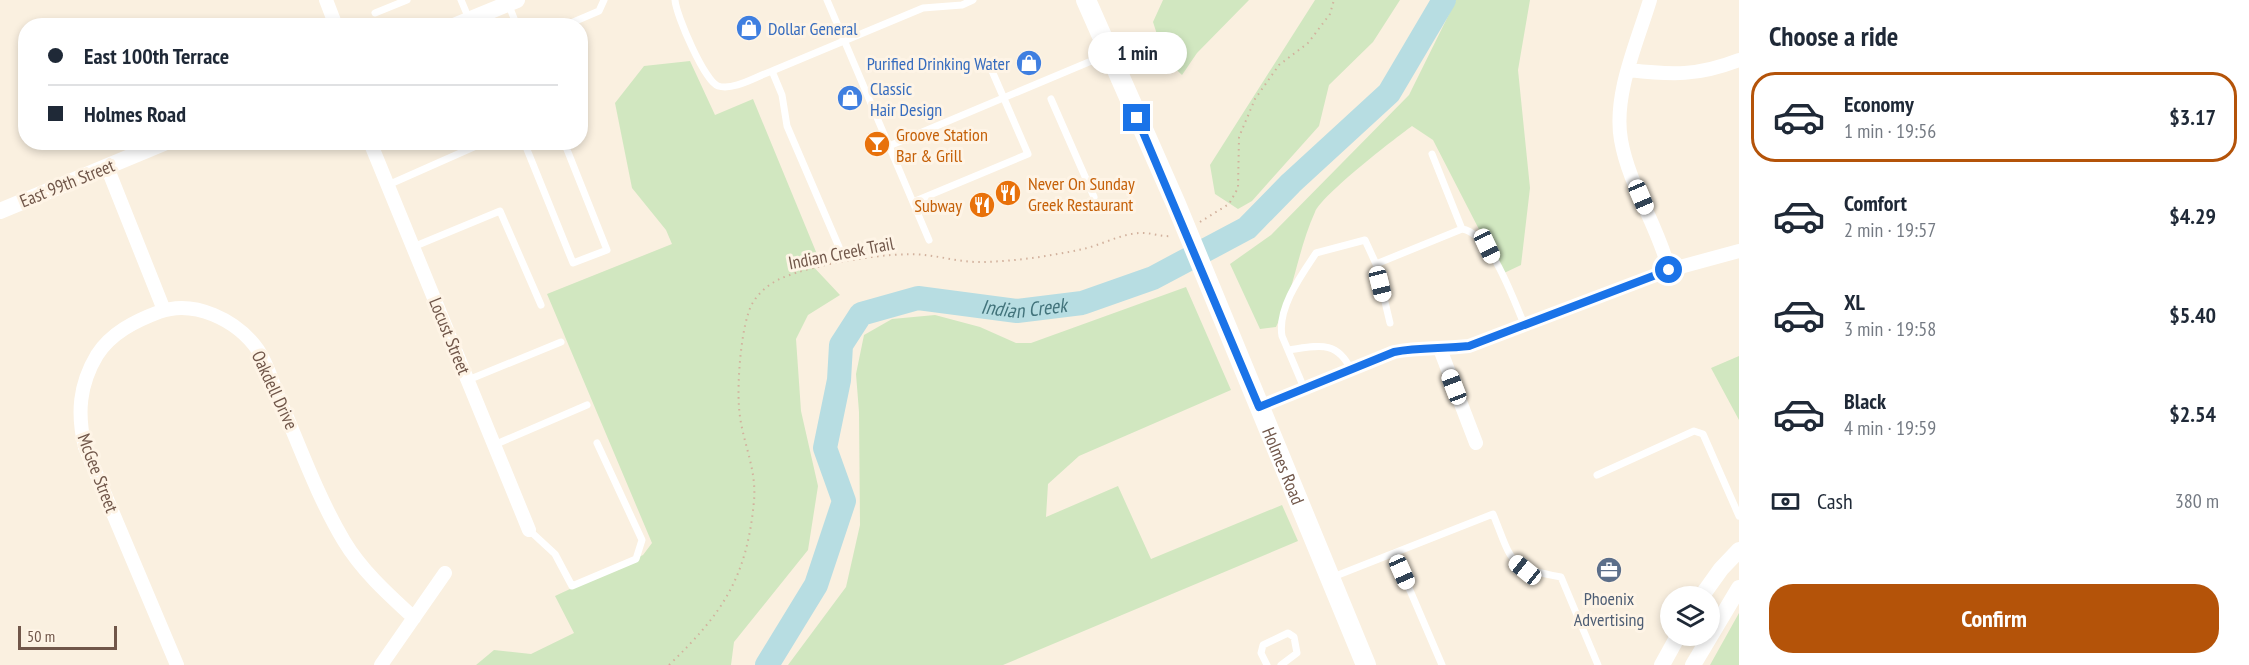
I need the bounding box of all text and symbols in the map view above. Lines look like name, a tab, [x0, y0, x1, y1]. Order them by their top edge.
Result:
shop icon: Dollar General	[734, 13, 764, 43]
place label: Dollar General	[768, 17, 858, 40]
text: Choose a ride	[1769, 19, 1898, 53]
callout: 1 min	[1088, 31, 1186, 73]
text: 1 min	[1117, 40, 1158, 66]
text: East 100th Terrace	[84, 42, 229, 70]
shop icon: Purified Drinking Water	[1014, 48, 1044, 78]
place label: Purified Drinking Water	[867, 52, 1010, 75]
place label: Classic Hair Design	[870, 77, 942, 121]
shop icon: Classic Hair Design	[835, 83, 865, 113]
icon: car	[1772, 90, 1826, 144]
text: Economy	[1844, 90, 1914, 118]
text: Holmes Road	[84, 100, 186, 128]
text: $3.17	[2169, 103, 2216, 131]
route end	[1123, 104, 1150, 131]
text: 1 min · 19:56	[1844, 118, 1936, 144]
place label: Groove Station Bar & Grill	[896, 123, 988, 167]
bar icon: Groove Station Bar & Grill	[862, 129, 892, 159]
street label: East 99th Street	[16, 154, 118, 212]
place label: Never On Sunday Greek Restaurant	[1028, 172, 1135, 216]
car	[1626, 177, 1656, 217]
restaurant icon: Never On Sunday Greek Restaurant	[993, 178, 1023, 208]
icon: car	[1772, 189, 1826, 243]
text: Comfort	[1844, 189, 1907, 217]
restaurant icon: Subway	[967, 190, 997, 220]
place label: Subway	[914, 194, 962, 217]
text: $4.29	[2169, 202, 2216, 230]
text: 2 min · 19:57	[1844, 217, 1936, 243]
car	[1471, 226, 1503, 266]
street label: Indian Creek Trail	[786, 231, 897, 274]
route start	[1655, 256, 1682, 283]
car	[1367, 264, 1393, 304]
icon: car	[1772, 288, 1826, 342]
text: XL	[1844, 288, 1865, 316]
water label: Indian Creek	[980, 292, 1070, 324]
street label: Locust Street	[424, 294, 476, 378]
text: $5.40	[2169, 301, 2216, 329]
text: 3 min · 19:58	[1844, 316, 1936, 342]
street label: Oakdell Drive	[247, 347, 303, 433]
car	[1439, 367, 1469, 407]
icon: car	[1772, 387, 1826, 441]
text: Black	[1844, 387, 1886, 415]
text: $2.54	[2169, 400, 2216, 428]
text: 4 min · 19:59	[1844, 415, 1936, 441]
street label: Holmes Road	[1258, 424, 1310, 508]
street label: McGee Street	[72, 430, 124, 516]
icon: cash	[1769, 485, 1802, 518]
text: Cash	[1817, 487, 1853, 515]
text: 380 m	[2175, 488, 2219, 514]
car	[1386, 552, 1418, 592]
car	[1505, 552, 1545, 588]
office icon: Phoenix Advertising	[1594, 555, 1624, 585]
button: Confirm	[1769, 584, 2219, 653]
map controls	[1660, 586, 1720, 646]
button: layers	[1660, 586, 1720, 646]
place label: Phoenix Advertising	[1574, 587, 1644, 631]
scale bar	[18, 623, 117, 650]
text: 50 m	[27, 626, 55, 646]

